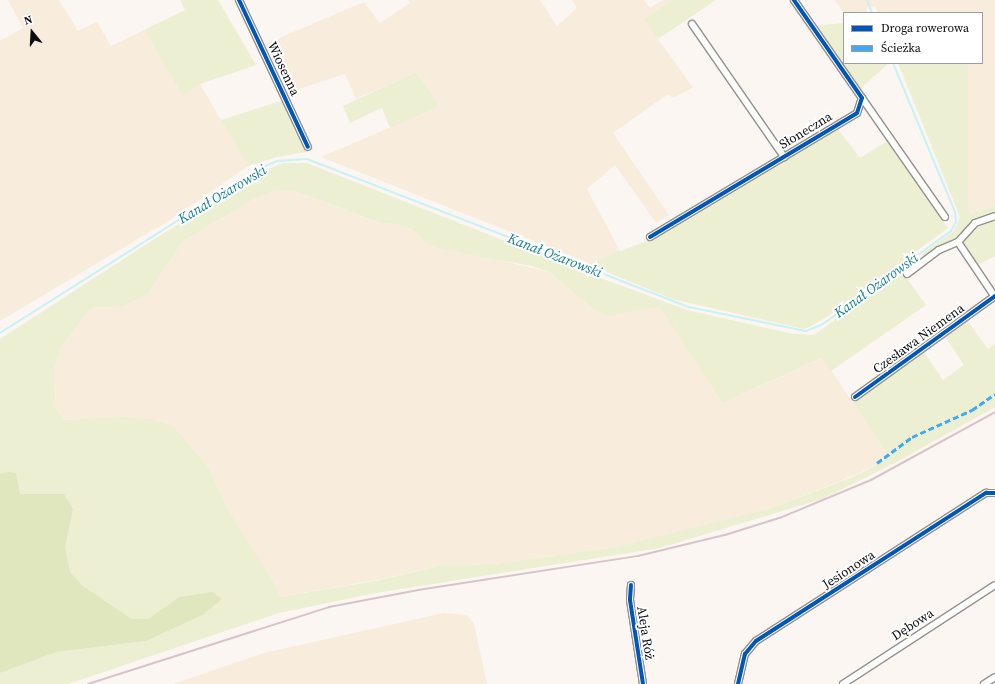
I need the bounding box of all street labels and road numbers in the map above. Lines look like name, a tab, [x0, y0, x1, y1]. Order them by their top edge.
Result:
street label: Wiosenna	[264, 39, 302, 99]
street label: Słoneczna	[777, 109, 835, 153]
street label: Czesława Niemena	[870, 301, 968, 377]
street label: Jesionowa	[820, 547, 878, 593]
street label: Aleja Róż	[633, 605, 657, 661]
street label: Dębowa	[889, 606, 937, 644]

